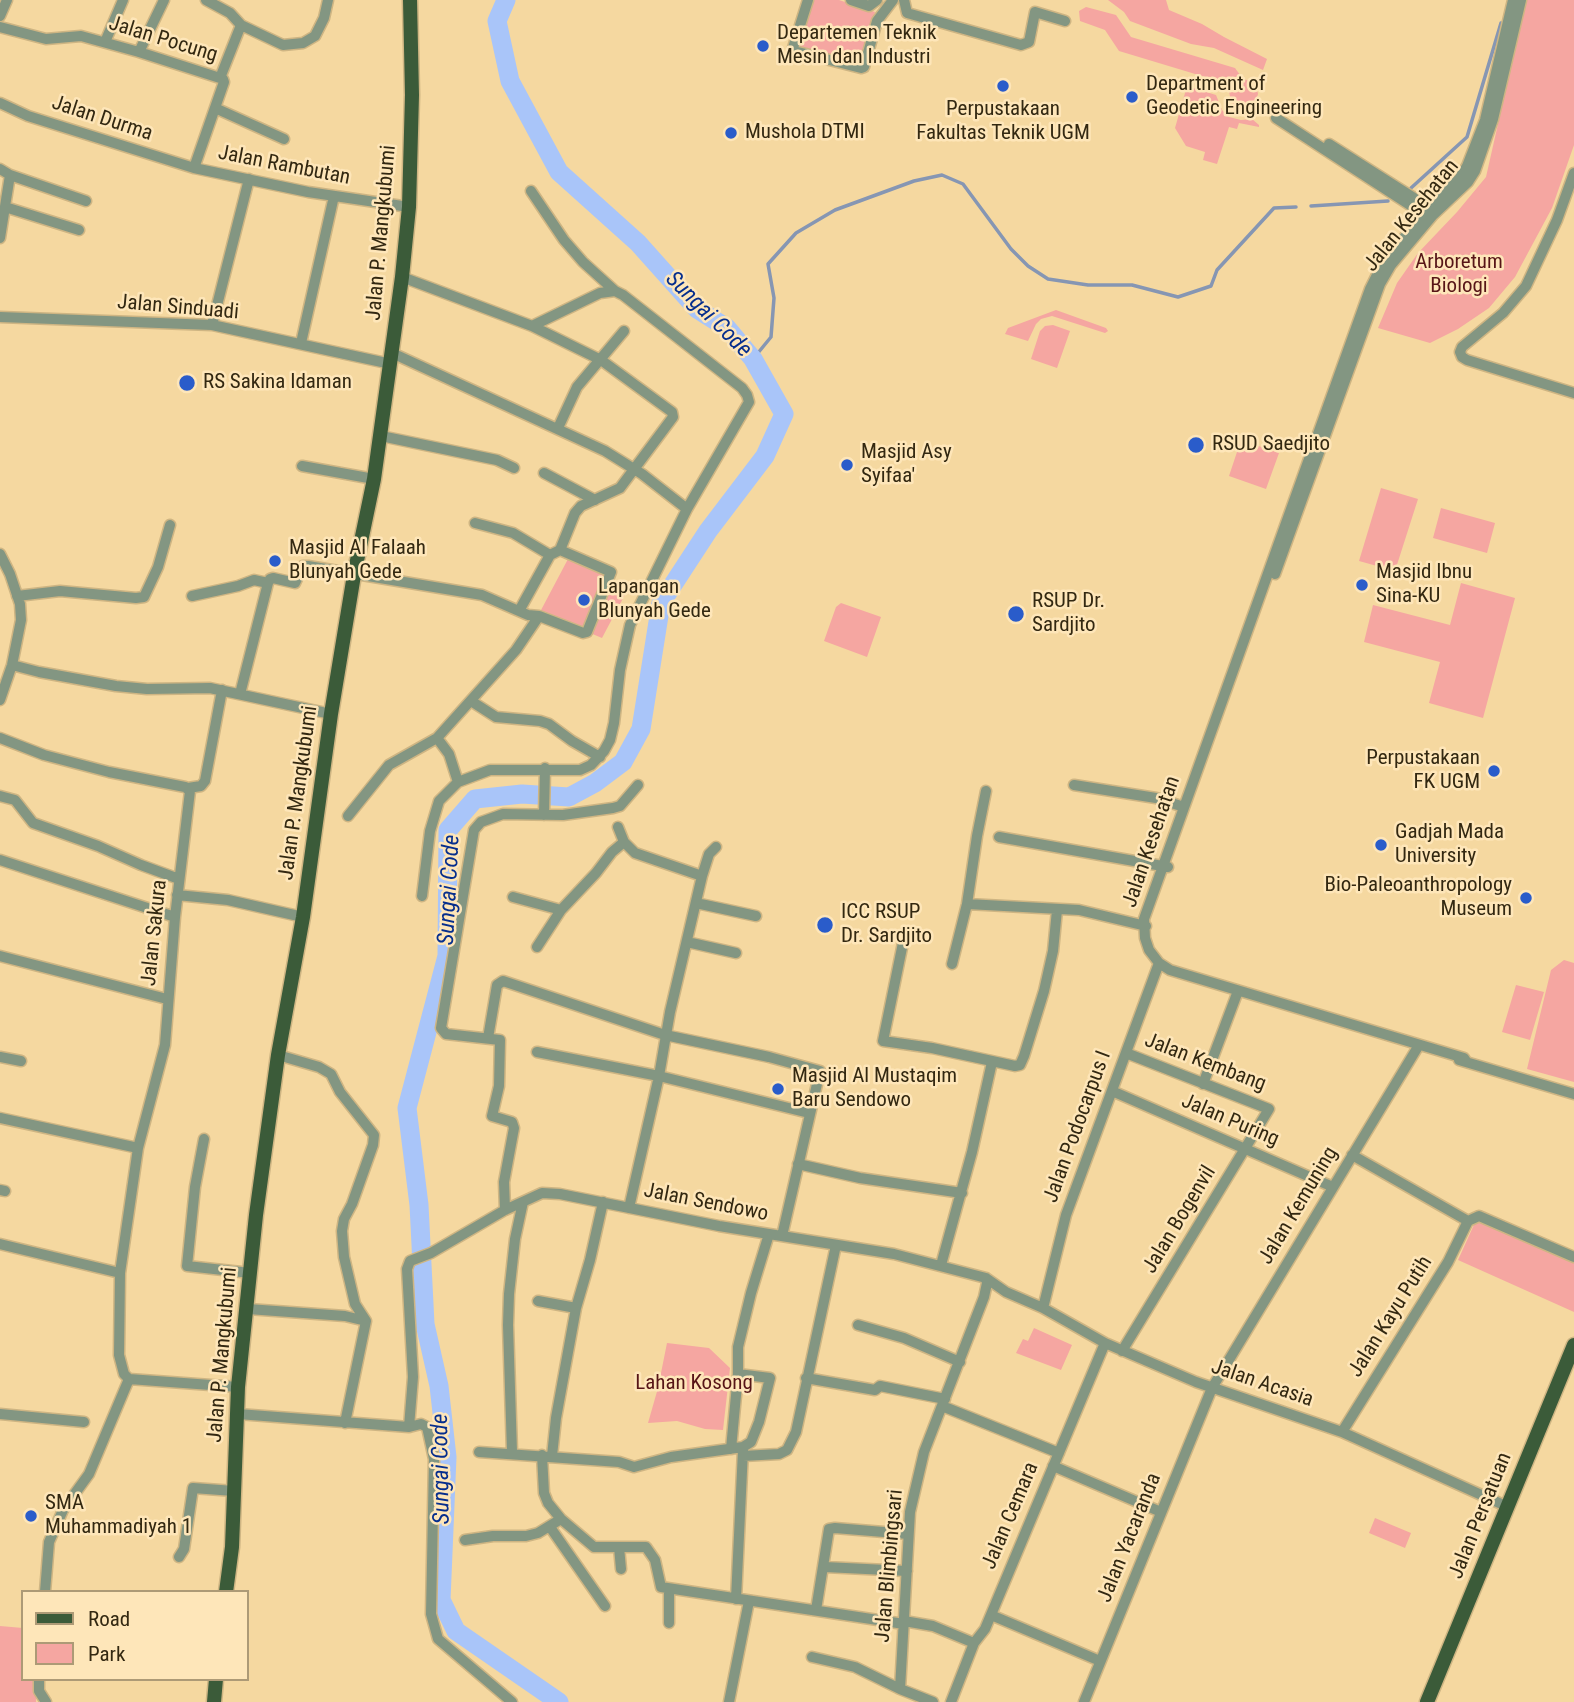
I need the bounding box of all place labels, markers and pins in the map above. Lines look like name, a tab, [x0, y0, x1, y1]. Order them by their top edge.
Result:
place label: Departemen Teknik Mesin dan Industri	[777, 21, 937, 71]
marker: Departemen Teknik Mesin dan Industri	[755, 38, 771, 54]
place label: Department of Geodetic Engineering	[1146, 72, 1322, 122]
marker: Perpustakaan Fakultas Teknik UGM	[995, 78, 1011, 94]
marker: Department of Geodetic Engineering	[1124, 89, 1140, 105]
place label: Perpustakaan Fakultas Teknik UGM	[916, 97, 1090, 147]
place label: Mushola DTMI	[745, 120, 865, 146]
marker: Mushola DTMI	[723, 125, 739, 141]
place label: RS Sakina Idaman	[203, 370, 352, 396]
marker: RS Sakina Idaman	[177, 373, 197, 393]
place label: RSUD Saedjito	[1212, 432, 1330, 458]
marker: RSUD Saedjito	[1186, 435, 1206, 455]
place label: Masjid Asy Syifaa'	[861, 440, 952, 490]
marker: Masjid Asy Syifaa'	[839, 457, 855, 473]
place label: Masjid Al Falaah Blunyah Gede	[289, 536, 426, 586]
marker: Masjid Al Falaah Blunyah Gede	[267, 553, 283, 569]
place label: Masjid Ibnu Sina-KU	[1376, 560, 1472, 610]
place label: Lapangan Blunyah Gede	[598, 575, 711, 625]
marker: Masjid Ibnu Sina-KU	[1354, 577, 1370, 593]
place label: RSUP Dr. Sardjito	[1032, 589, 1105, 639]
marker: Lapangan Blunyah Gede	[576, 592, 592, 608]
marker: RSUP Dr. Sardjito	[1006, 604, 1026, 624]
place label: Perpustakaan FK UGM	[1366, 746, 1480, 796]
marker: Perpustakaan FK UGM	[1486, 763, 1502, 779]
place label: Gadjah Mada University	[1395, 820, 1504, 870]
marker: Gadjah Mada University	[1373, 837, 1389, 853]
place label: Bio-Paleoanthropology Museum	[1324, 873, 1512, 923]
marker: Bio-Paleoanthropology Museum	[1518, 890, 1534, 906]
place label: ICC RSUP Dr. Sardjito	[841, 900, 932, 950]
marker: ICC RSUP Dr. Sardjito	[815, 915, 835, 935]
place label: Masjid Al Mustaqim Baru Sendowo	[792, 1064, 957, 1114]
marker: Masjid Al Mustaqim Baru Sendowo	[770, 1081, 786, 1097]
place label: SMA Muhammadiyah 1	[45, 1491, 192, 1541]
marker: SMA Muhammadiyah 1	[23, 1508, 39, 1524]

